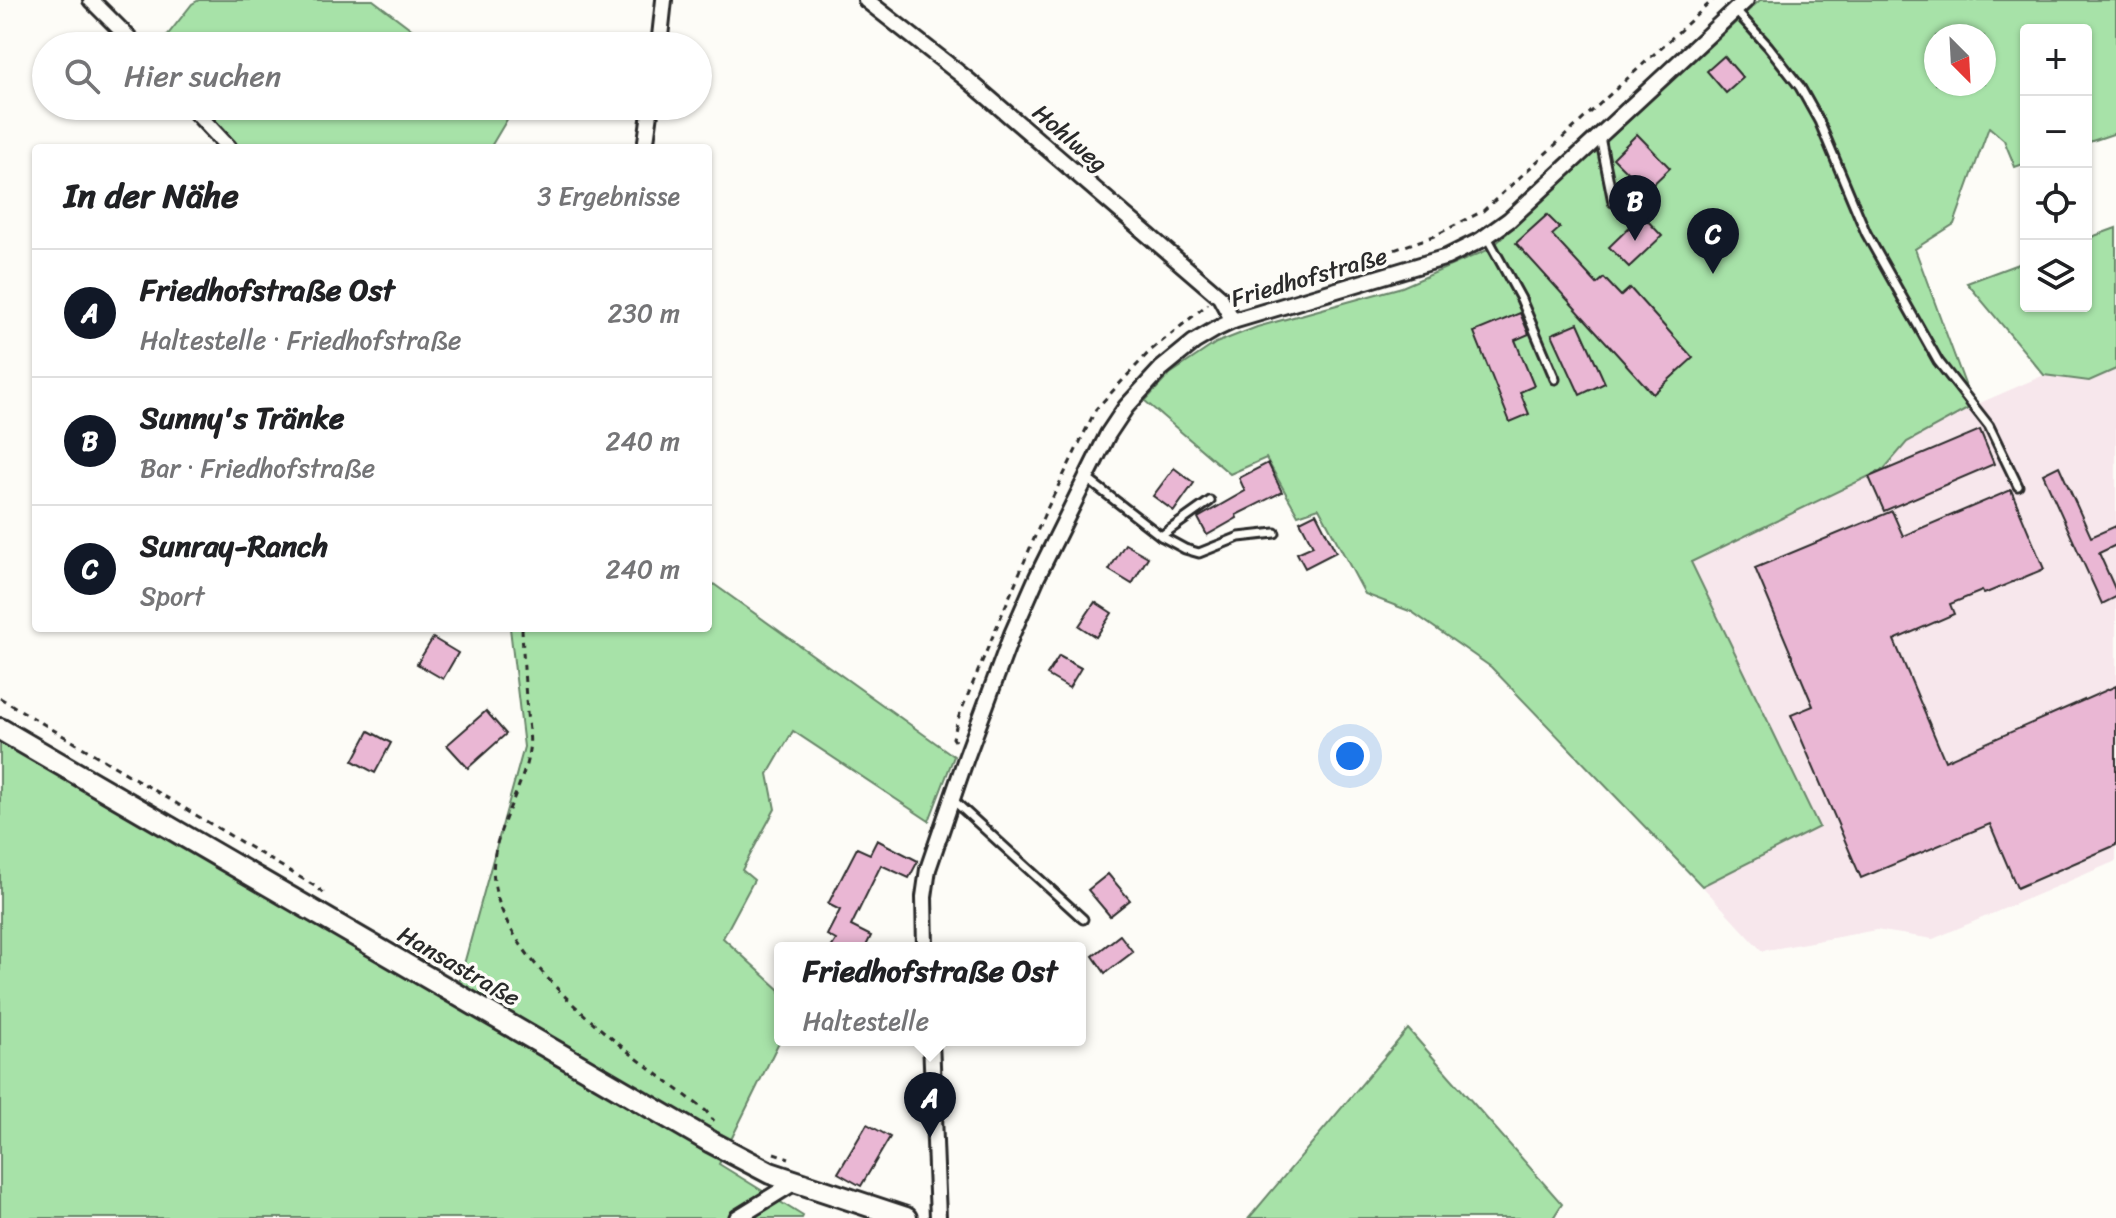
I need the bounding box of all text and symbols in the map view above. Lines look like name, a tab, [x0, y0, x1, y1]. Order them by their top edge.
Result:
north arrow	[1924, 24, 1996, 96]
map controls	[2020, 24, 2092, 312]
button: +	[2020, 24, 2092, 96]
search box	[32, 32, 712, 120]
text: Hier suchen	[124, 49, 281, 103]
icon: search	[60, 54, 104, 98]
street label: Hohlweg	[1022, 93, 1118, 183]
button: −	[2020, 96, 2092, 168]
text: In der Nähe	[64, 166, 239, 226]
button: locate	[2020, 168, 2092, 240]
text: 3 Ergebnisse	[537, 173, 680, 219]
pin: B	[1609, 175, 1661, 241]
pin: C	[1687, 208, 1739, 274]
street label: Friedhofstraße	[1226, 235, 1392, 319]
button: layers	[2020, 240, 2092, 312]
text: Friedhofstraße Ost	[140, 263, 395, 317]
text: A	[81, 290, 99, 336]
text: 230 m	[608, 290, 680, 336]
text: Haltestelle · Friedhofstraße	[140, 317, 461, 363]
text: Sunny's Tränke	[140, 391, 344, 445]
text: B	[82, 418, 98, 464]
text: 240 m	[606, 418, 680, 464]
text: Bar · Friedhofstraße	[140, 445, 375, 491]
text: Sunray-Ranch	[140, 519, 328, 573]
text: C	[82, 546, 98, 592]
text: 240 m	[606, 546, 680, 592]
text: Sport	[140, 573, 204, 619]
your location	[1330, 736, 1370, 776]
street label: Hansastraße	[390, 914, 528, 1018]
popup	[774, 942, 1086, 1046]
text: Friedhofstraße Ost	[803, 944, 1057, 998]
text: Haltestelle	[803, 998, 929, 1044]
pin: A	[904, 1072, 956, 1138]

